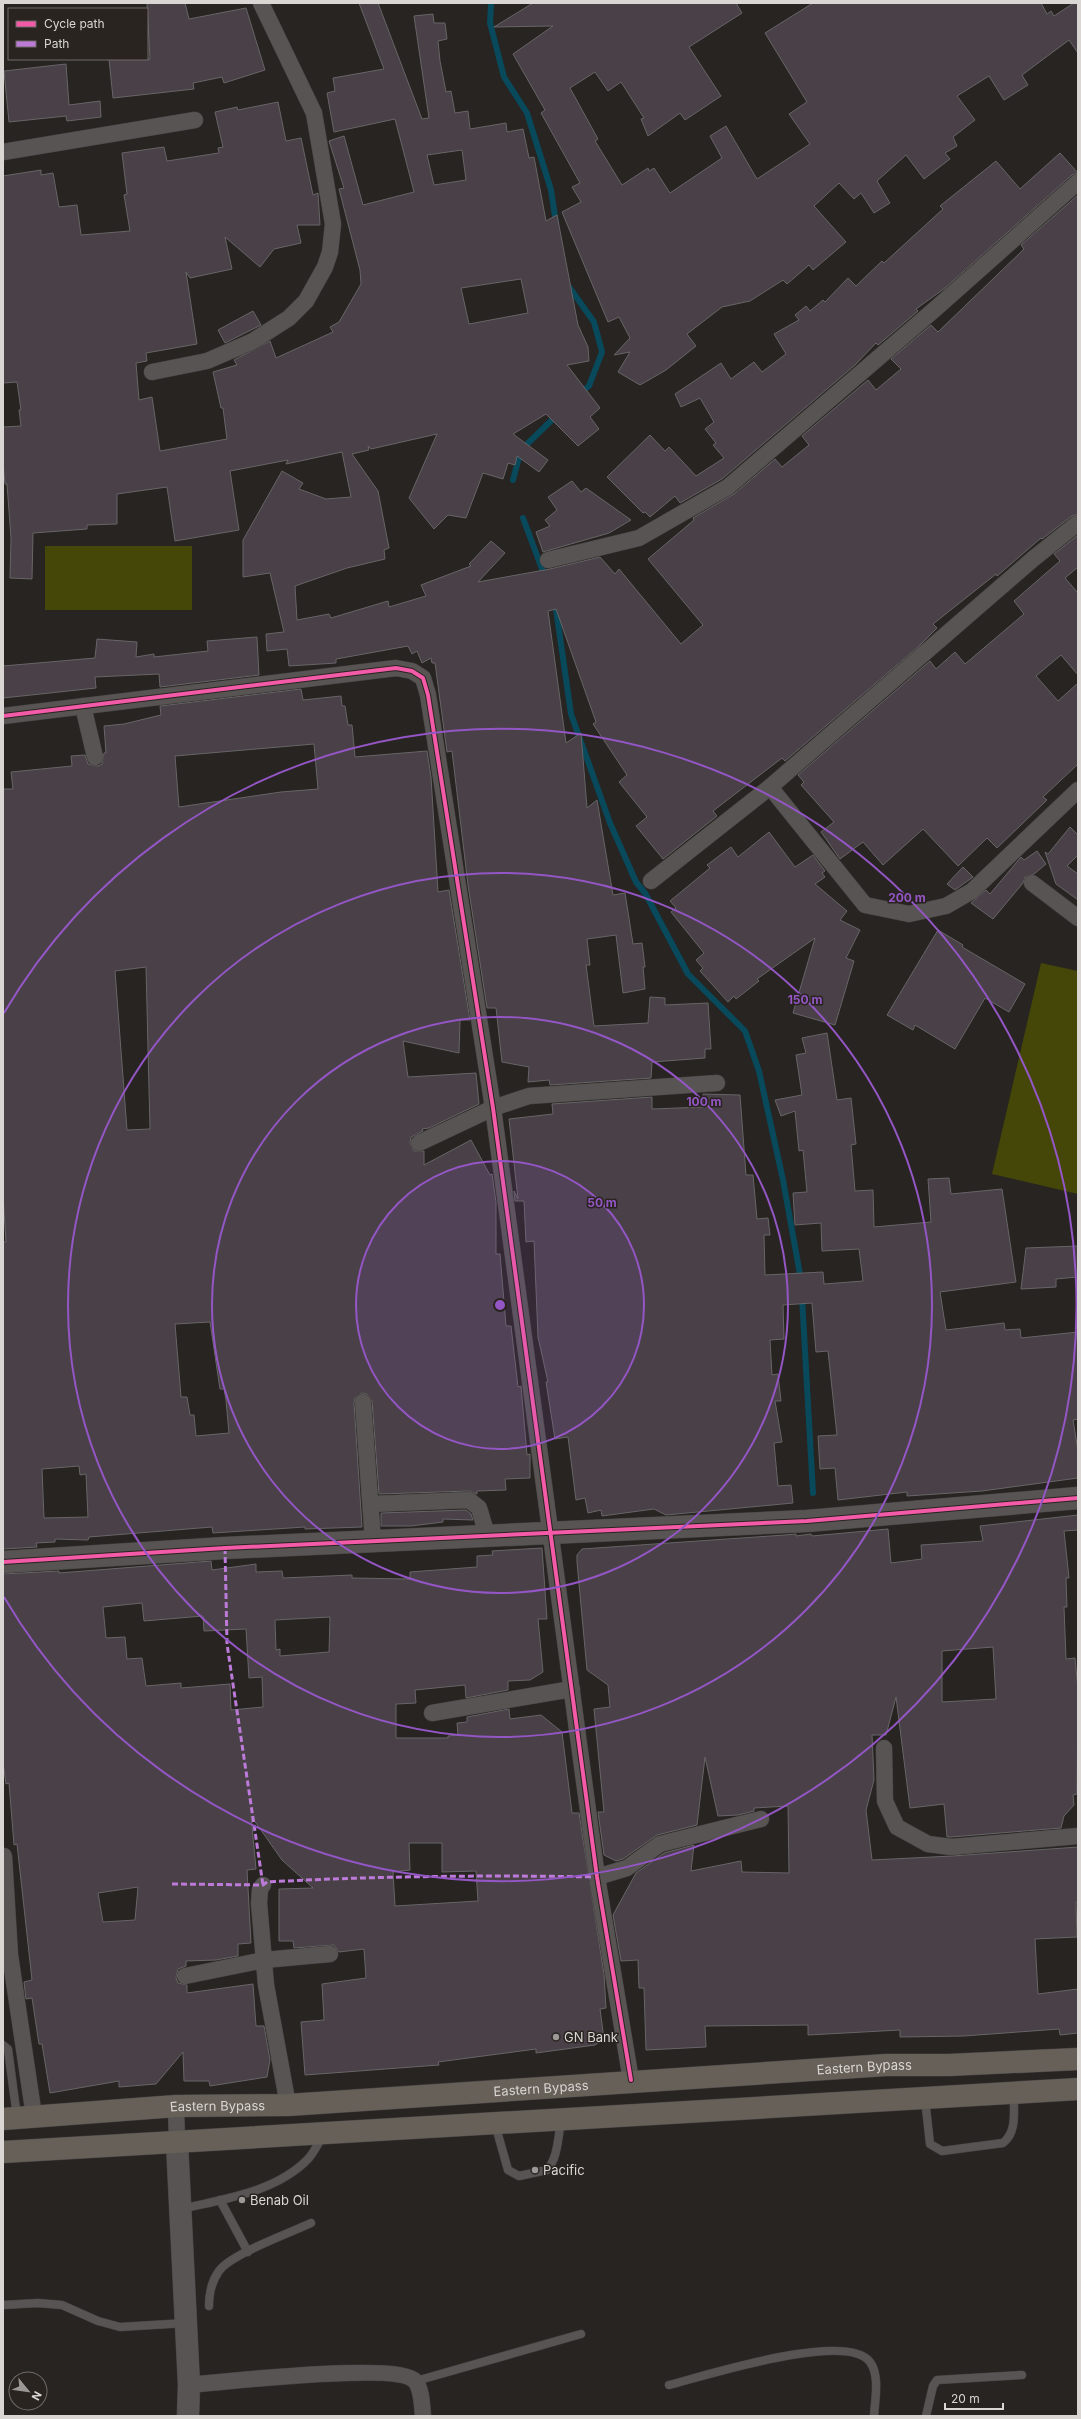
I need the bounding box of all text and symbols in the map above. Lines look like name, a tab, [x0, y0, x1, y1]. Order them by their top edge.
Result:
legend	[8, 8, 148, 60]
text: Cycle path	[44, 16, 105, 31]
text: Path	[44, 36, 69, 51]
text: 200 m	[888, 890, 926, 905]
text: 150 m	[788, 992, 822, 1007]
text: 100 m	[686, 1094, 722, 1109]
text: 50 m	[587, 1195, 617, 1210]
centre of rings	[493, 1298, 507, 1312]
place label: GN Bank	[564, 2029, 618, 2045]
marker: GN Bank	[551, 2032, 561, 2042]
street label: Eastern Bypass	[816, 2057, 912, 2078]
street label: Eastern Bypass	[493, 2077, 589, 2099]
street label: Eastern Bypass	[169, 2097, 265, 2114]
place label: Pacific	[543, 2162, 585, 2178]
marker: Pacific	[530, 2165, 540, 2175]
place label: Benab Oil	[250, 2192, 309, 2208]
marker: Benab Oil	[237, 2195, 247, 2205]
north arrow	[8, 2371, 48, 2411]
scale bar	[945, 2385, 1003, 2411]
text: N	[29, 2389, 45, 2403]
text: 20 m	[951, 2391, 980, 2406]

